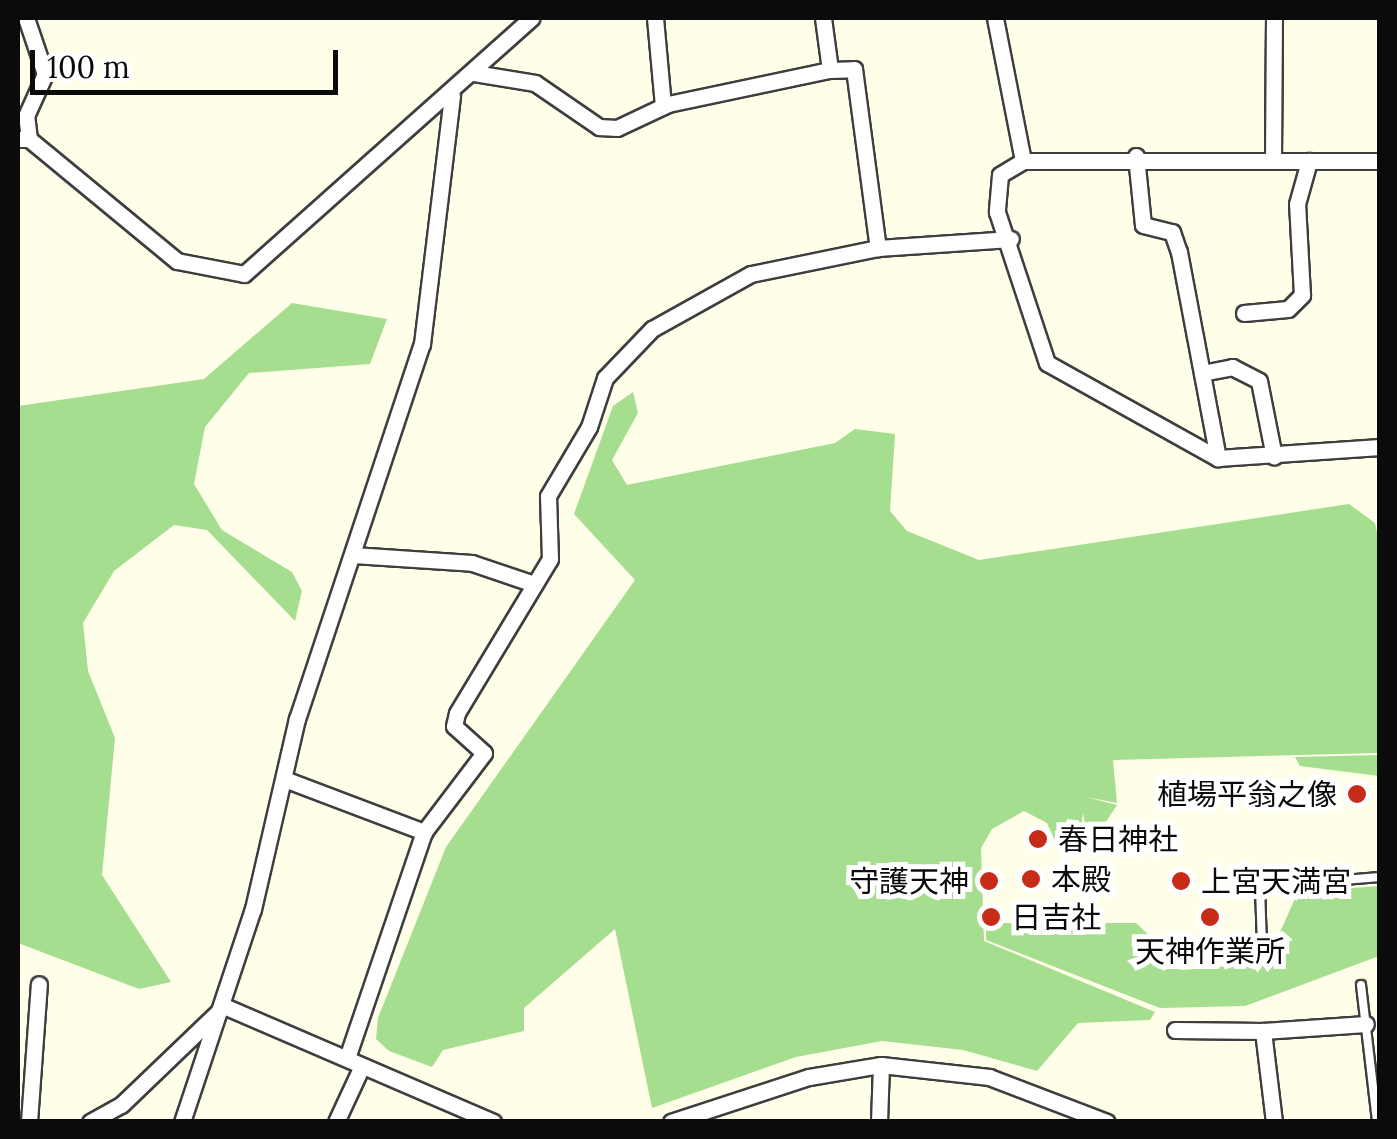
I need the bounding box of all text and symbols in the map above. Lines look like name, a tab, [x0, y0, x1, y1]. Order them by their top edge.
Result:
scale bar	[35, 30, 342, 92]
text: 100 m	[47, 48, 130, 86]
place label: 植場平翁之像	[1157, 776, 1337, 812]
marker: 植場平翁之像	[1346, 783, 1368, 805]
place label: 春日神社	[1058, 821, 1178, 857]
marker: 春日神社	[1027, 828, 1049, 850]
place label: 本殿	[1051, 861, 1111, 897]
place label: 守護天神	[849, 863, 969, 899]
place label: 上宮天満宮	[1201, 863, 1351, 899]
marker: 本殿	[1020, 868, 1042, 890]
marker: 守護天神	[978, 870, 1000, 892]
marker: 上宮天満宮	[1170, 870, 1192, 892]
place label: 日吉社	[1011, 899, 1101, 935]
marker: 日吉社	[980, 906, 1002, 928]
marker: 天神作業所	[1199, 906, 1221, 928]
place label: 天神作業所	[1135, 933, 1285, 969]

